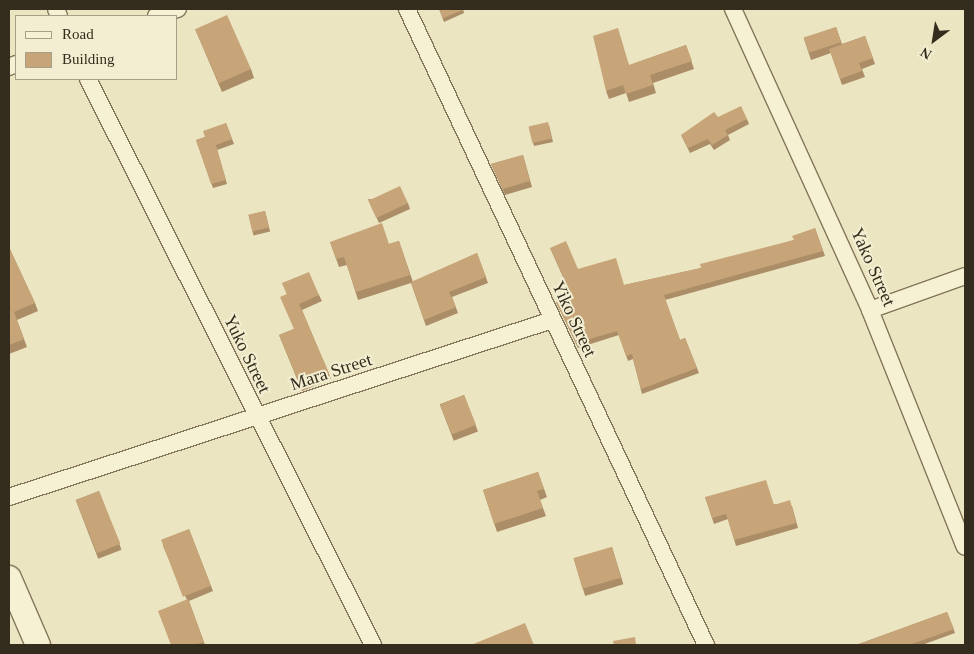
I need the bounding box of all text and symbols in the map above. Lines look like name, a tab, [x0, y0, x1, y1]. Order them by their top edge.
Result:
legend	[15, 15, 178, 80]
north arrow	[909, 15, 959, 65]
text: Road	[62, 26, 94, 42]
text: N	[918, 44, 934, 62]
text: Building	[62, 51, 115, 67]
street label: Yako Street	[846, 224, 900, 310]
street label: Yiko Street	[547, 278, 601, 360]
street label: Yuko Street	[219, 311, 275, 397]
street label: Mara Street	[287, 349, 375, 395]

